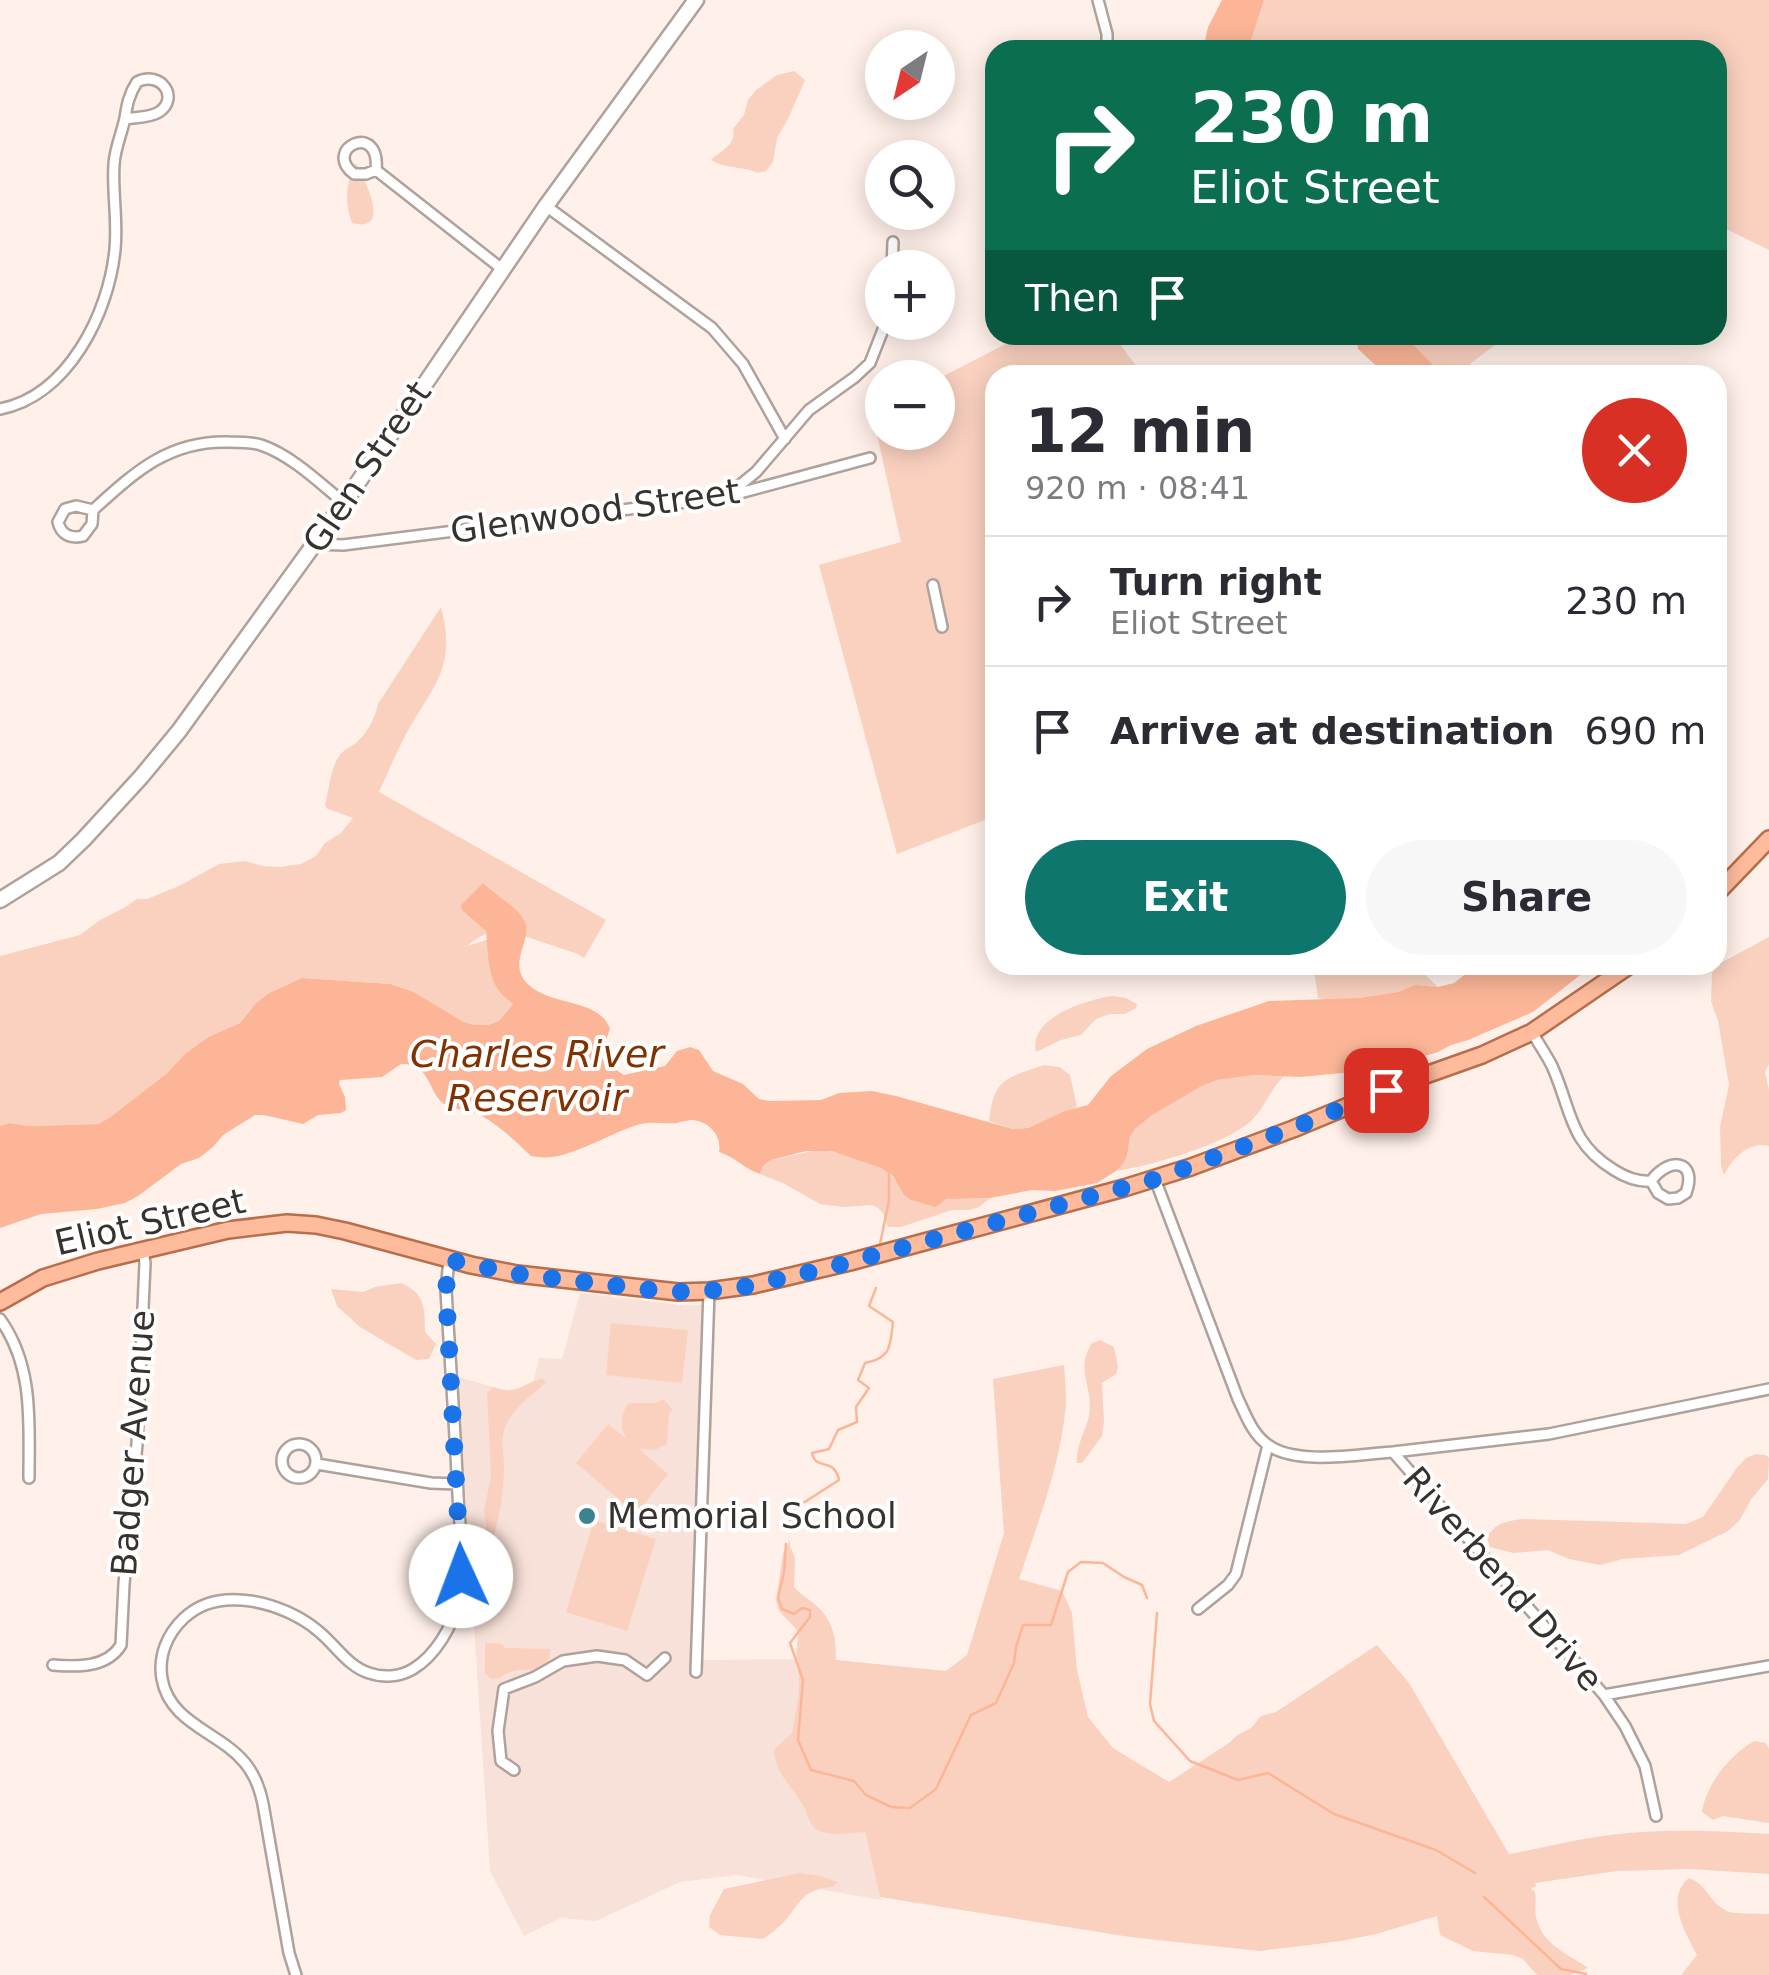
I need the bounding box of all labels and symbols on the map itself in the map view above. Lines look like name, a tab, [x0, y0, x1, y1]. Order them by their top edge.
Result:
north arrow	[865, 30, 955, 120]
street label: Glen Street	[295, 374, 439, 560]
street label: Glenwood Street	[448, 471, 742, 551]
water label: Charles River Reservoir	[410, 1032, 666, 1120]
pin	[1344, 1048, 1429, 1133]
street label: Eliot Street	[51, 1181, 249, 1263]
street label: Badger Avenue	[104, 1308, 162, 1578]
street label: Riverbend Drive	[1395, 1459, 1611, 1699]
place label: Memorial School	[607, 1496, 897, 1536]
marker: Memorial School	[576, 1505, 598, 1527]
position arrow	[409, 1524, 513, 1628]

